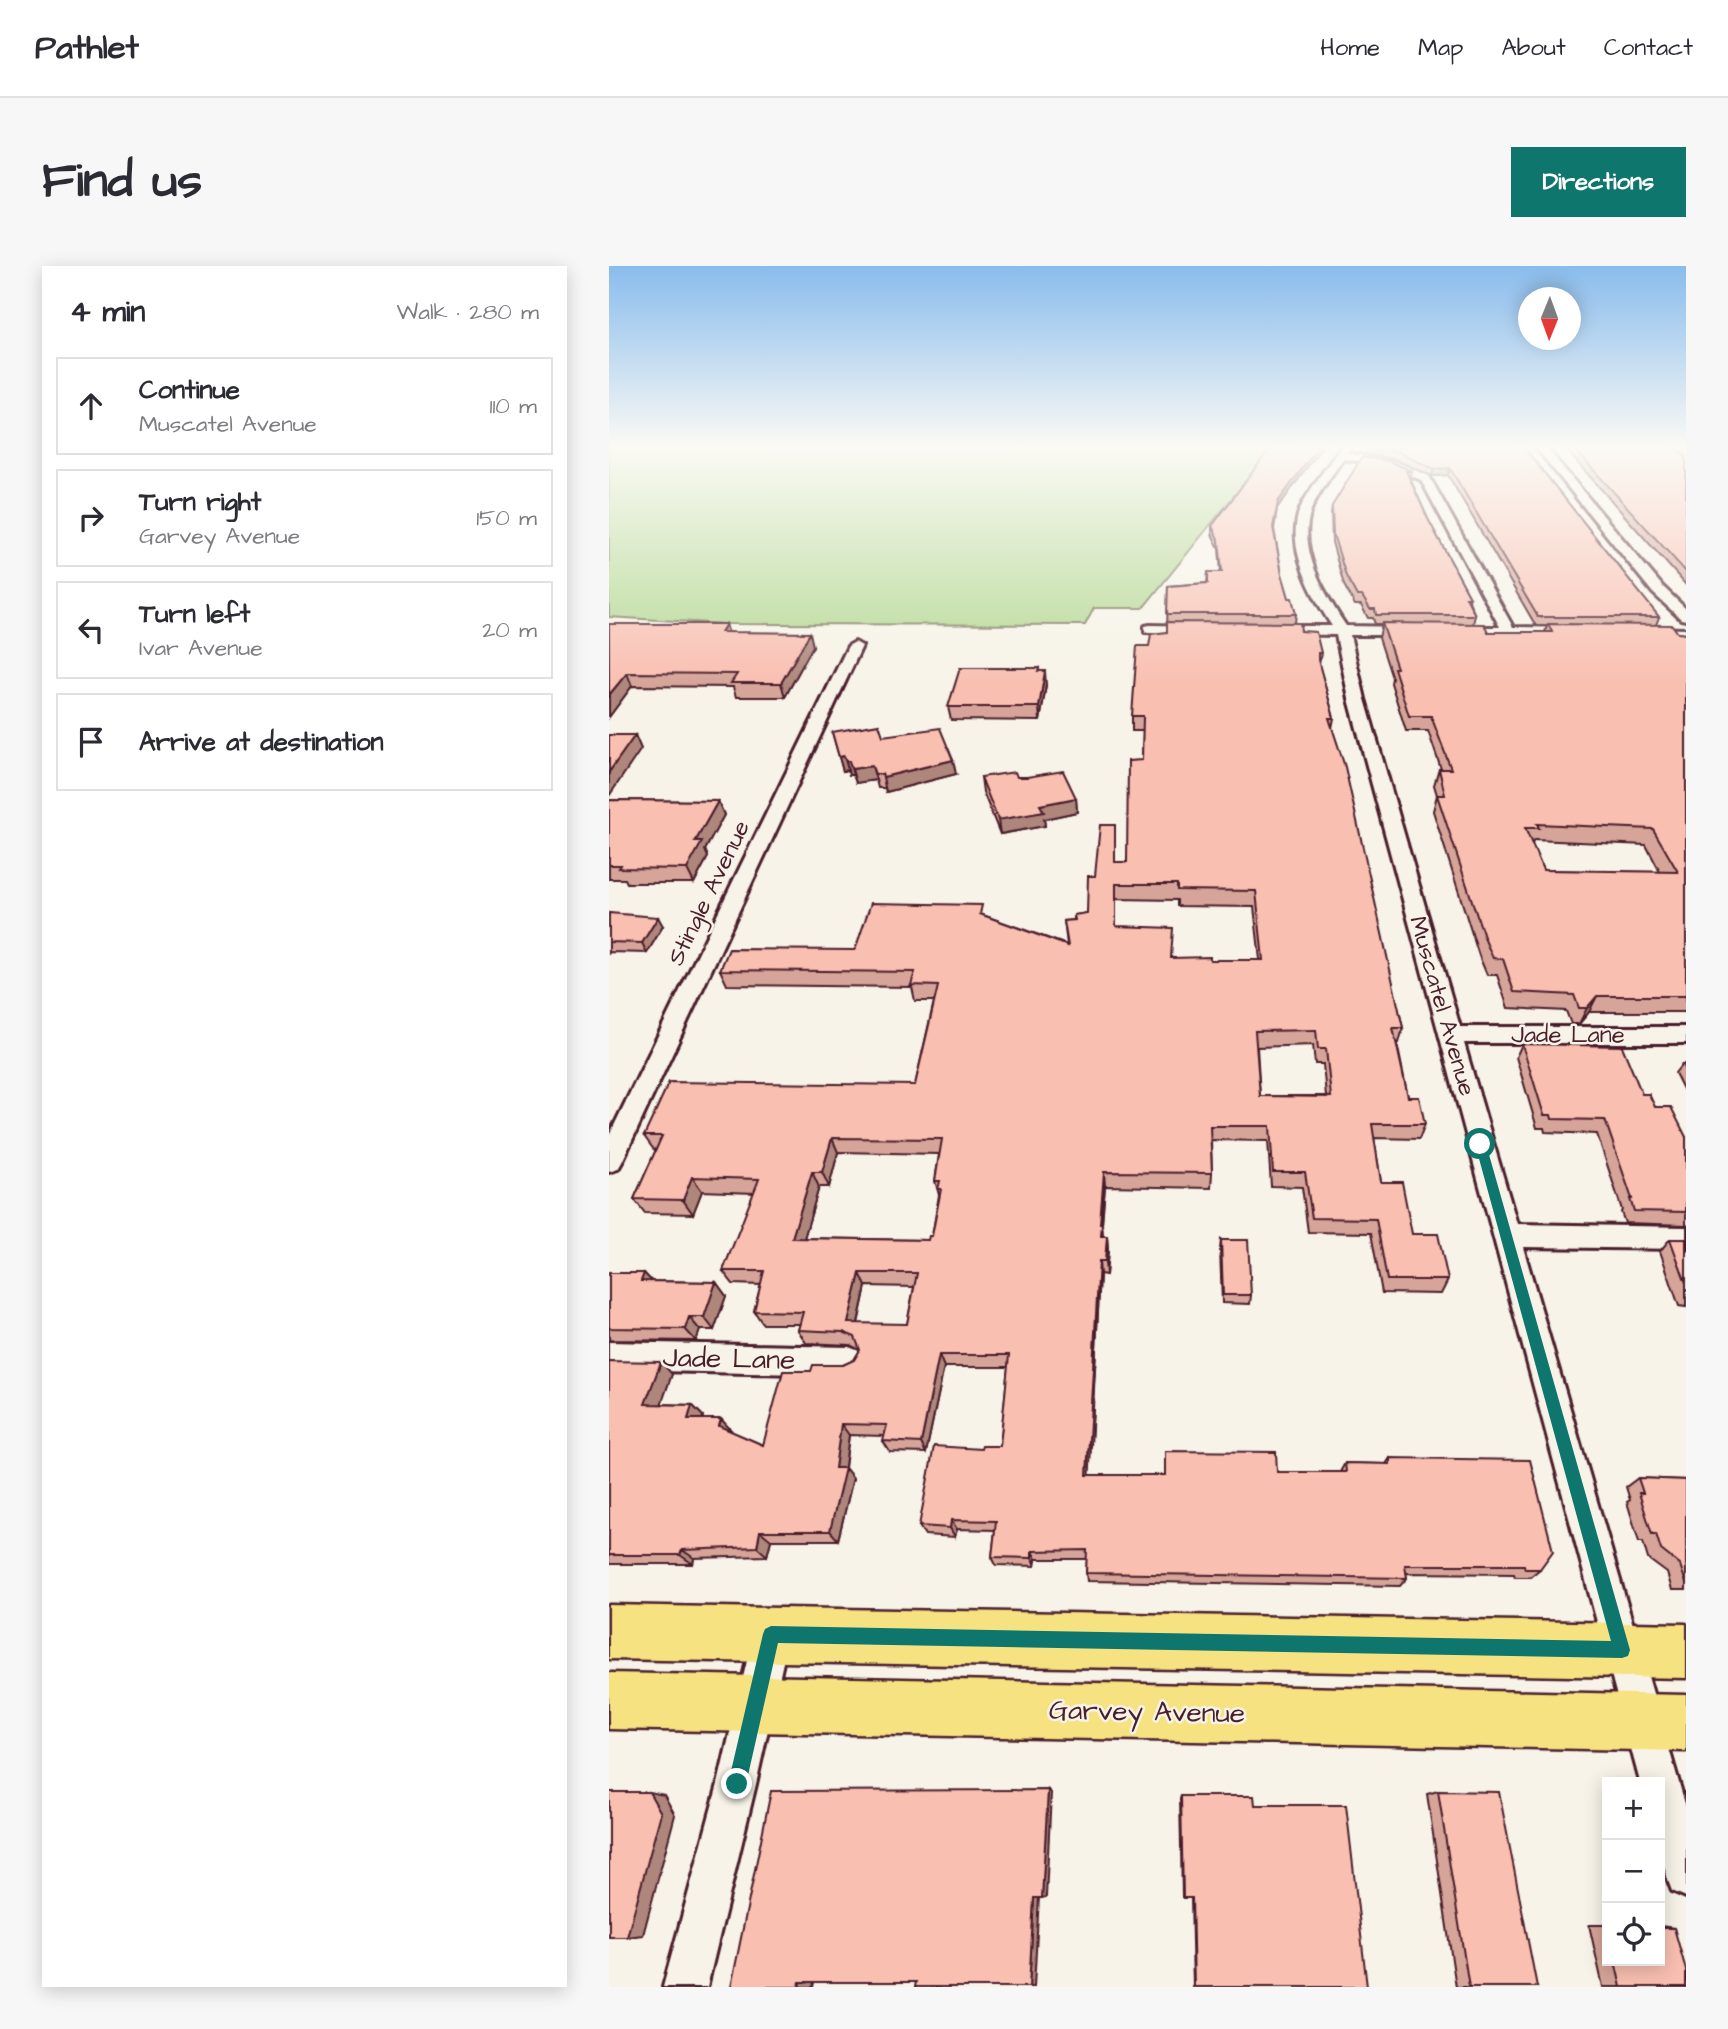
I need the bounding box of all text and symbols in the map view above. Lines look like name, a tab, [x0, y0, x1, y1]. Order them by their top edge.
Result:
text: Pathlet	[35, 25, 139, 71]
text: Home	[1320, 31, 1380, 65]
text: Map	[1418, 31, 1463, 65]
text: About	[1501, 31, 1566, 65]
text: Contact	[1604, 31, 1693, 65]
button: Directions	[1511, 147, 1686, 217]
text: Find us	[42, 148, 202, 216]
north arrow	[1518, 287, 1581, 350]
text: 4 min	[70, 291, 145, 333]
text: Walk · 280 m	[397, 296, 539, 328]
text: Continue	[139, 372, 240, 408]
icon: ahead	[72, 387, 110, 425]
text: 110 m	[489, 390, 537, 422]
text: Muscatel Avenue	[139, 408, 317, 440]
text: Turn right	[139, 484, 261, 520]
icon: right	[72, 499, 110, 537]
text: 150 m	[476, 502, 537, 534]
text: Garvey Avenue	[139, 520, 300, 552]
text: Turn left	[139, 596, 250, 632]
icon: left	[72, 611, 110, 649]
text: 20 m	[482, 614, 537, 646]
text: Ivar Avenue	[139, 632, 263, 664]
icon: arrive	[72, 723, 110, 761]
text: Arrive at destination	[139, 724, 384, 760]
street label: Stingle Avenue	[659, 815, 760, 972]
street label: Muscatel Avenue	[1400, 912, 1484, 1100]
street label: Jade Lane	[1511, 1018, 1625, 1052]
route start	[1464, 1128, 1495, 1159]
street label: Jade Lane	[662, 1338, 796, 1380]
street label: Garvey Avenue	[1048, 1691, 1245, 1735]
route end	[721, 1768, 752, 1799]
map controls	[1602, 1777, 1665, 1966]
button: +	[1602, 1777, 1665, 1840]
button: −	[1602, 1840, 1665, 1903]
button: locate	[1602, 1903, 1665, 1966]

